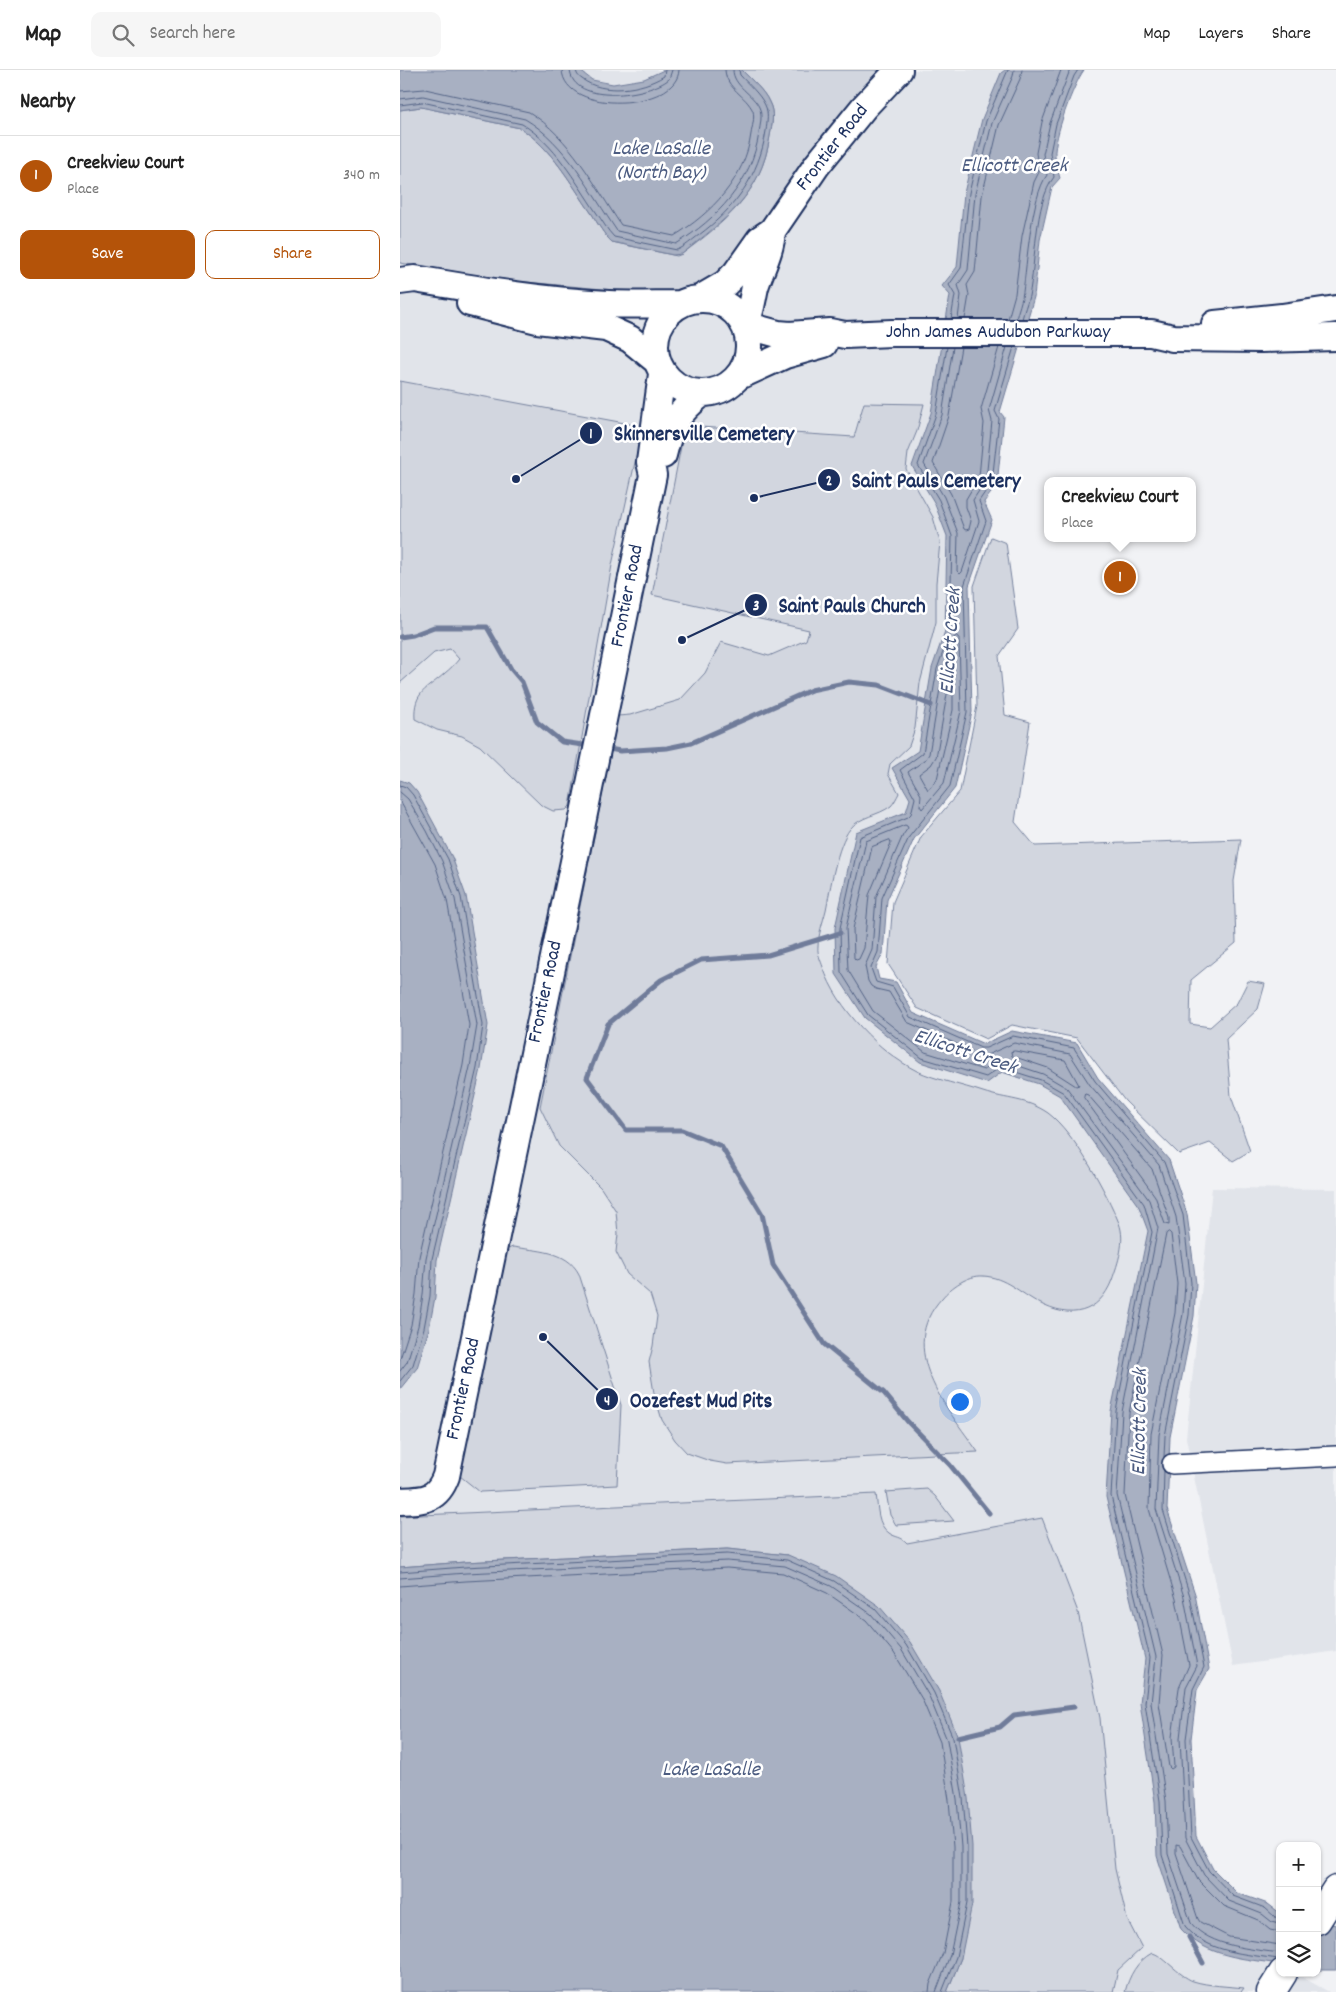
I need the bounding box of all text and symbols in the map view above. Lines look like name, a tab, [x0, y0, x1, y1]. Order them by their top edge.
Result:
search box	[91, 12, 441, 57]
text: Map	[25, 18, 61, 52]
icon: search	[109, 21, 137, 49]
text: Search here	[149, 21, 235, 48]
text: Map	[1143, 22, 1170, 47]
text: Layers	[1198, 22, 1244, 47]
text: Share	[1272, 22, 1311, 47]
text: Nearby	[20, 88, 75, 118]
street label: Frontier Road	[790, 99, 876, 197]
water label: Lake LaSalle (North Bay)	[612, 135, 712, 189]
text: Creekview Court	[67, 151, 184, 178]
water label: Ellicott Creek	[961, 152, 1070, 182]
text: 1	[34, 164, 38, 187]
text: 340 m	[343, 164, 380, 187]
text: Place	[67, 178, 99, 201]
button: Save	[20, 230, 195, 279]
button: Share	[205, 230, 380, 279]
street label: John James Audubon Parkway	[886, 319, 1111, 347]
callout: Skinnersville Cemetery	[579, 415, 804, 451]
text: Skinnersville Cemetery	[614, 421, 796, 451]
text: 1	[589, 424, 593, 446]
callout: Saint Pauls Cemetery	[816, 462, 1030, 498]
text: Saint Pauls Cemetery	[852, 468, 1022, 498]
text: 2	[826, 471, 832, 493]
popup	[1044, 477, 1196, 542]
text: Creekview Court	[1061, 485, 1179, 512]
text: Place	[1061, 512, 1093, 535]
street label: Frontier Road	[604, 542, 652, 650]
pin: 1	[1104, 558, 1136, 596]
water label: Ellicott Creek	[933, 584, 971, 695]
callout: Saint Pauls Church	[744, 587, 936, 623]
text: Saint Pauls Church	[778, 593, 926, 623]
text: 3	[753, 596, 760, 618]
street label: Frontier Road	[522, 938, 570, 1046]
water label: Ellicott Creek	[910, 1022, 1023, 1084]
street label: Frontier Road	[440, 1335, 488, 1443]
water label: Ellicott Creek	[1125, 1366, 1157, 1476]
callout: Oozefest Mud Pits	[594, 1381, 782, 1417]
text: Oozefest Mud Pits	[630, 1388, 772, 1418]
your location	[947, 1389, 973, 1415]
text: 4	[604, 1391, 610, 1413]
water label: Lake LaSalle	[662, 1756, 762, 1786]
map controls	[1276, 1842, 1321, 1977]
button: +	[1276, 1842, 1321, 1887]
button: −	[1276, 1887, 1321, 1932]
button: layers	[1276, 1932, 1321, 1977]

